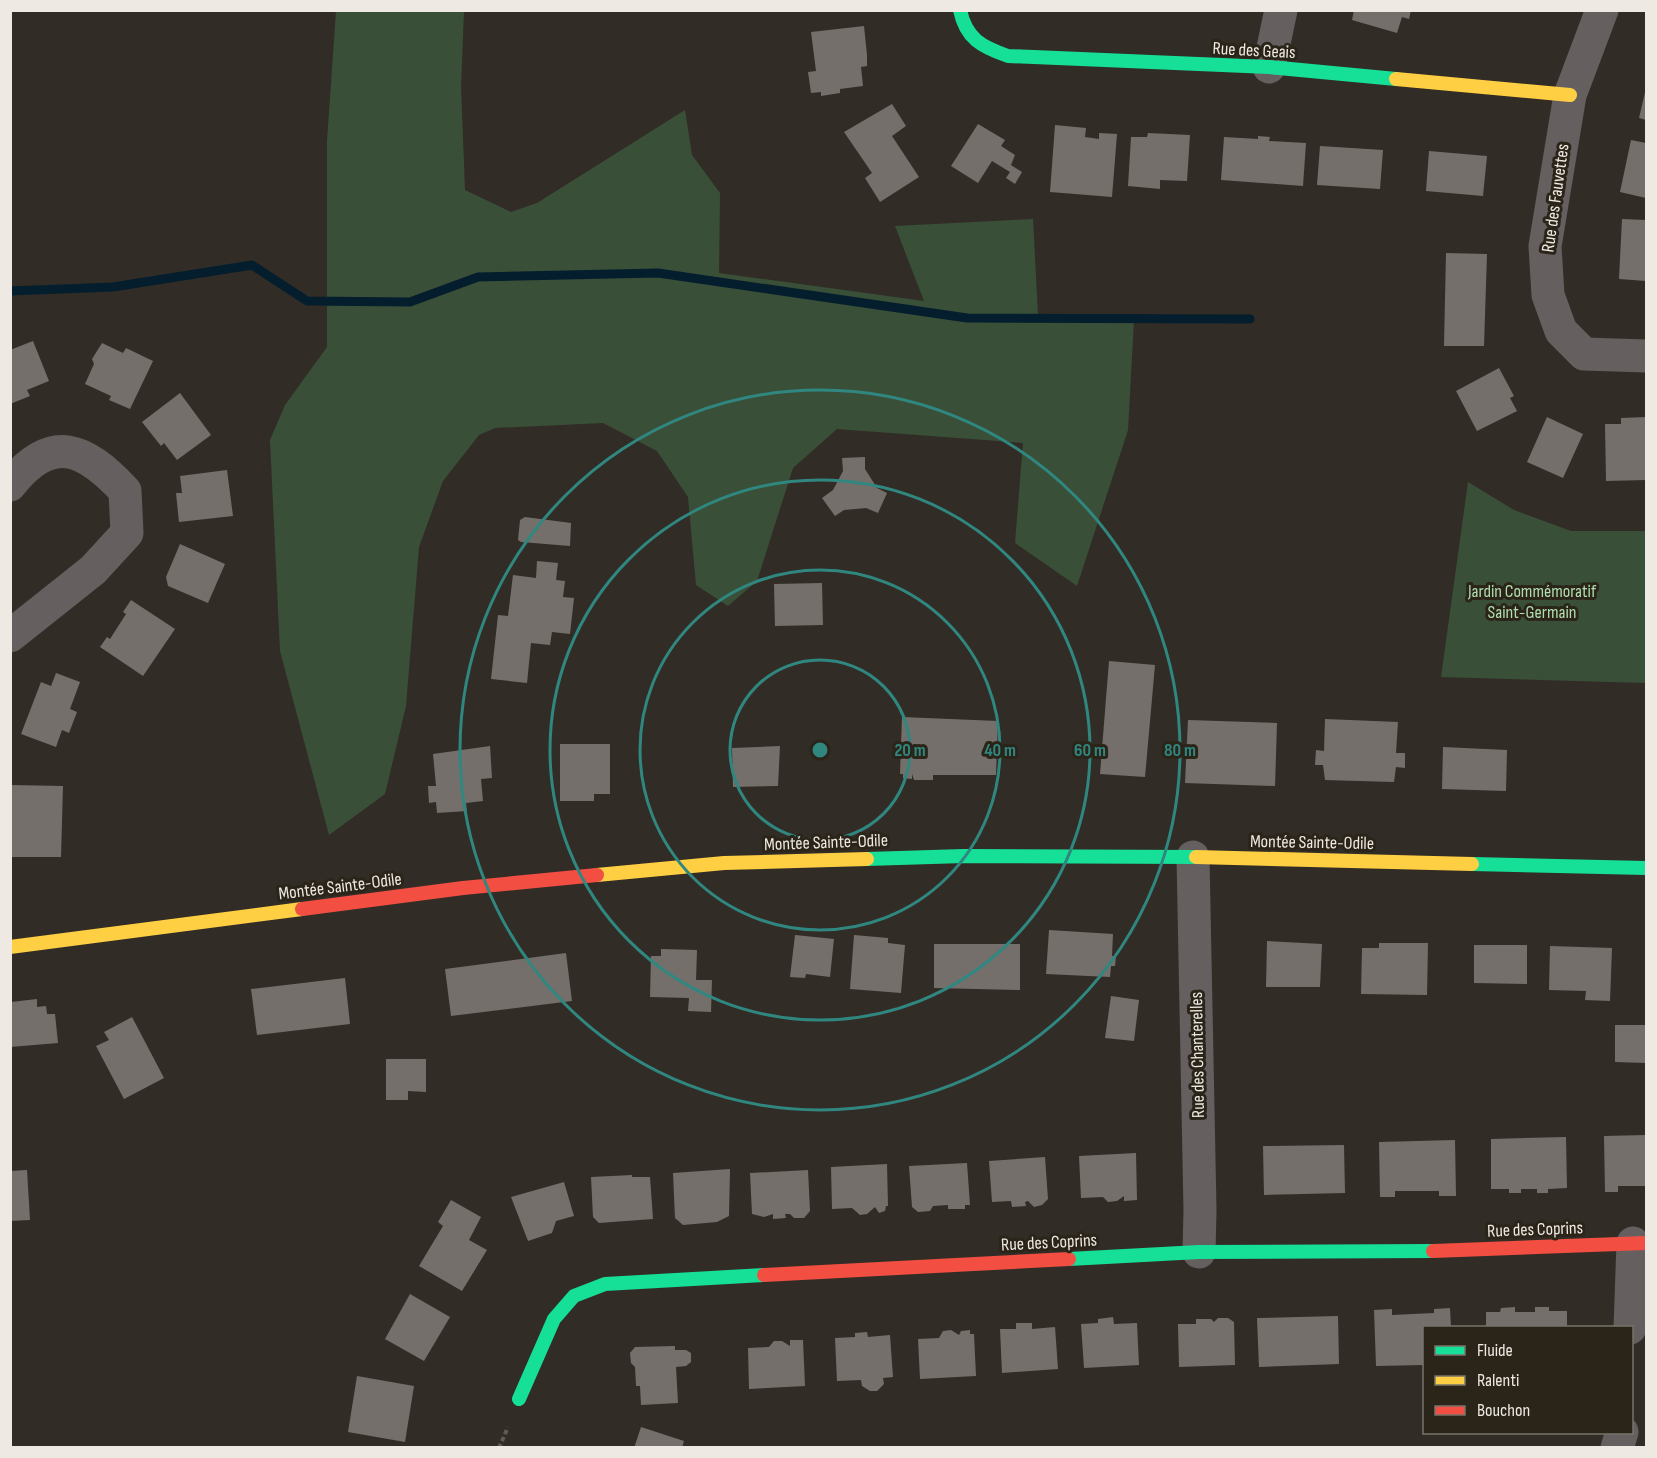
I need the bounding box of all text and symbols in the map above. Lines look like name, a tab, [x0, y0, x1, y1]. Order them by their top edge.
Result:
street label: Rue des Geais	[1212, 38, 1296, 63]
street label: Rue des Fauvettes	[1537, 142, 1574, 254]
park label: Jardin Commémoratif Saint-Germain	[1467, 581, 1597, 623]
centre of rings	[810, 740, 830, 760]
text: 20 m	[894, 740, 926, 761]
text: 40 m	[984, 740, 1016, 761]
text: 60 m	[1074, 740, 1106, 761]
text: 80 m	[1164, 740, 1196, 761]
street label: Montée Sainte-Odile	[764, 830, 888, 855]
street label: Montée Sainte-Odile	[1250, 831, 1374, 854]
street label: Montée Sainte-Odile	[277, 869, 403, 904]
street label: Rue des Chanterelles	[1186, 992, 1209, 1118]
street label: Rue des Coprins	[1487, 1217, 1583, 1242]
street label: Rue des Coprins	[1000, 1229, 1098, 1256]
legend	[1423, 1326, 1633, 1434]
text: Fluide	[1477, 1340, 1513, 1361]
text: Ralenti	[1477, 1370, 1519, 1391]
text: Bouchon	[1477, 1400, 1530, 1421]

